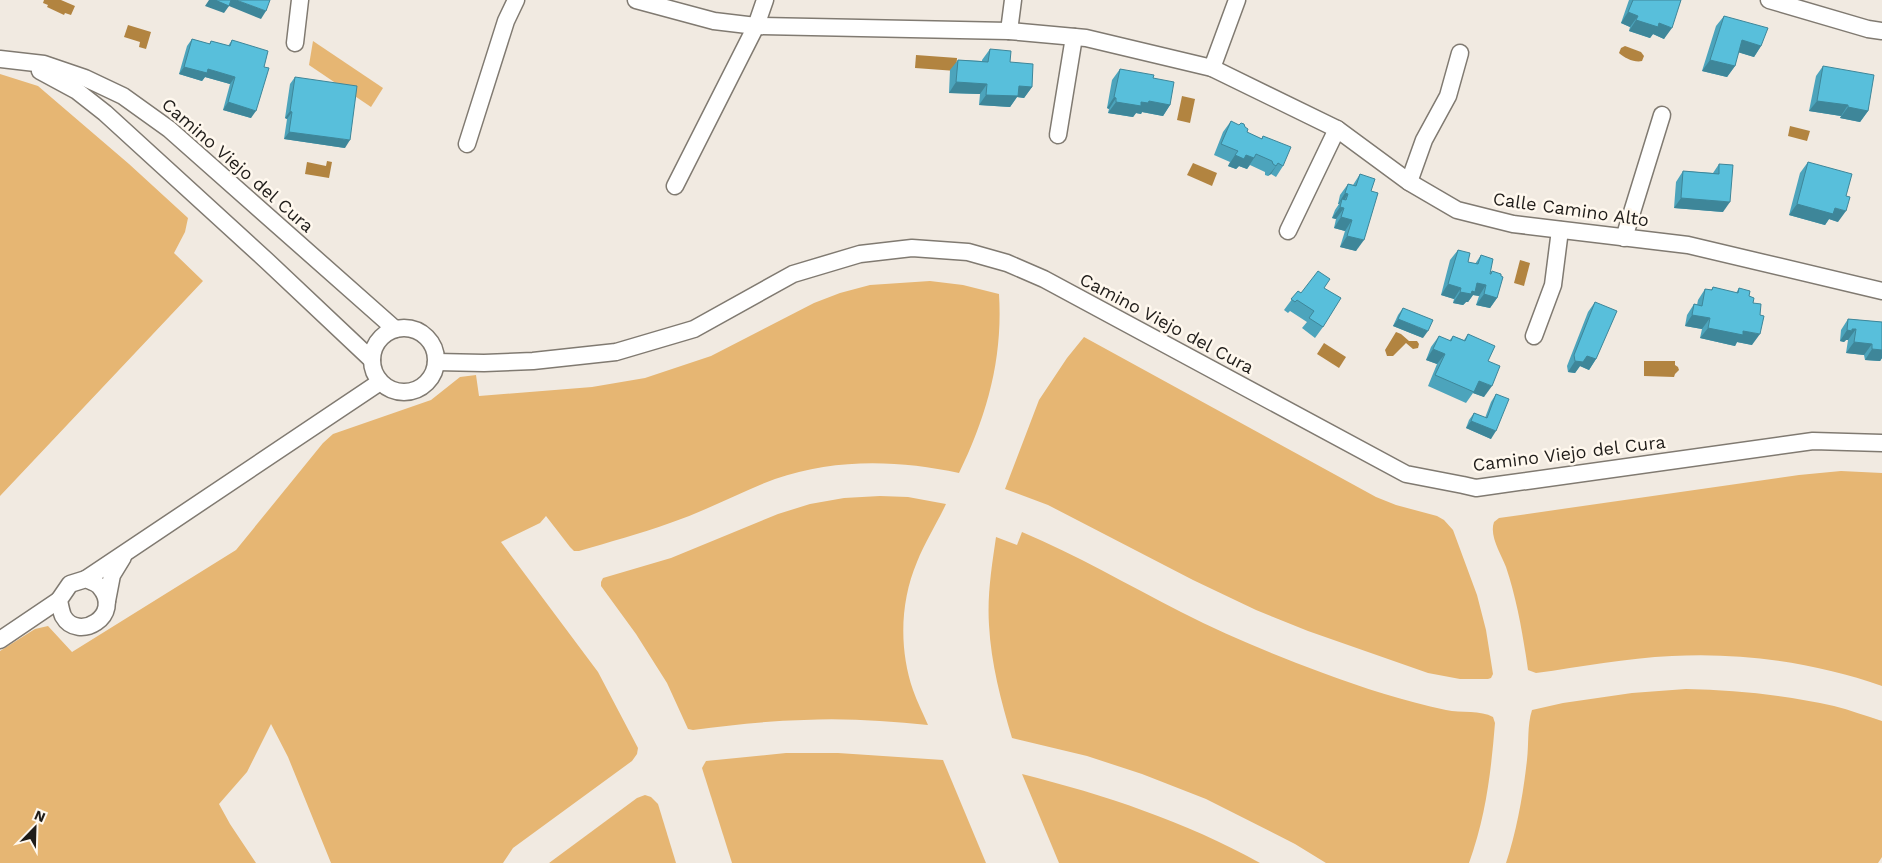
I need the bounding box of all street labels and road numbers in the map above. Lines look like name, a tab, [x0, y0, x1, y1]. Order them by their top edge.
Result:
street label: Camino Viejo del Cura	[158, 93, 318, 237]
street label: Calle Camino Alto	[1492, 188, 1650, 230]
street label: Camino Viejo del Cura	[1076, 268, 1258, 378]
street label: Camino Viejo del Cura	[1471, 431, 1667, 475]

